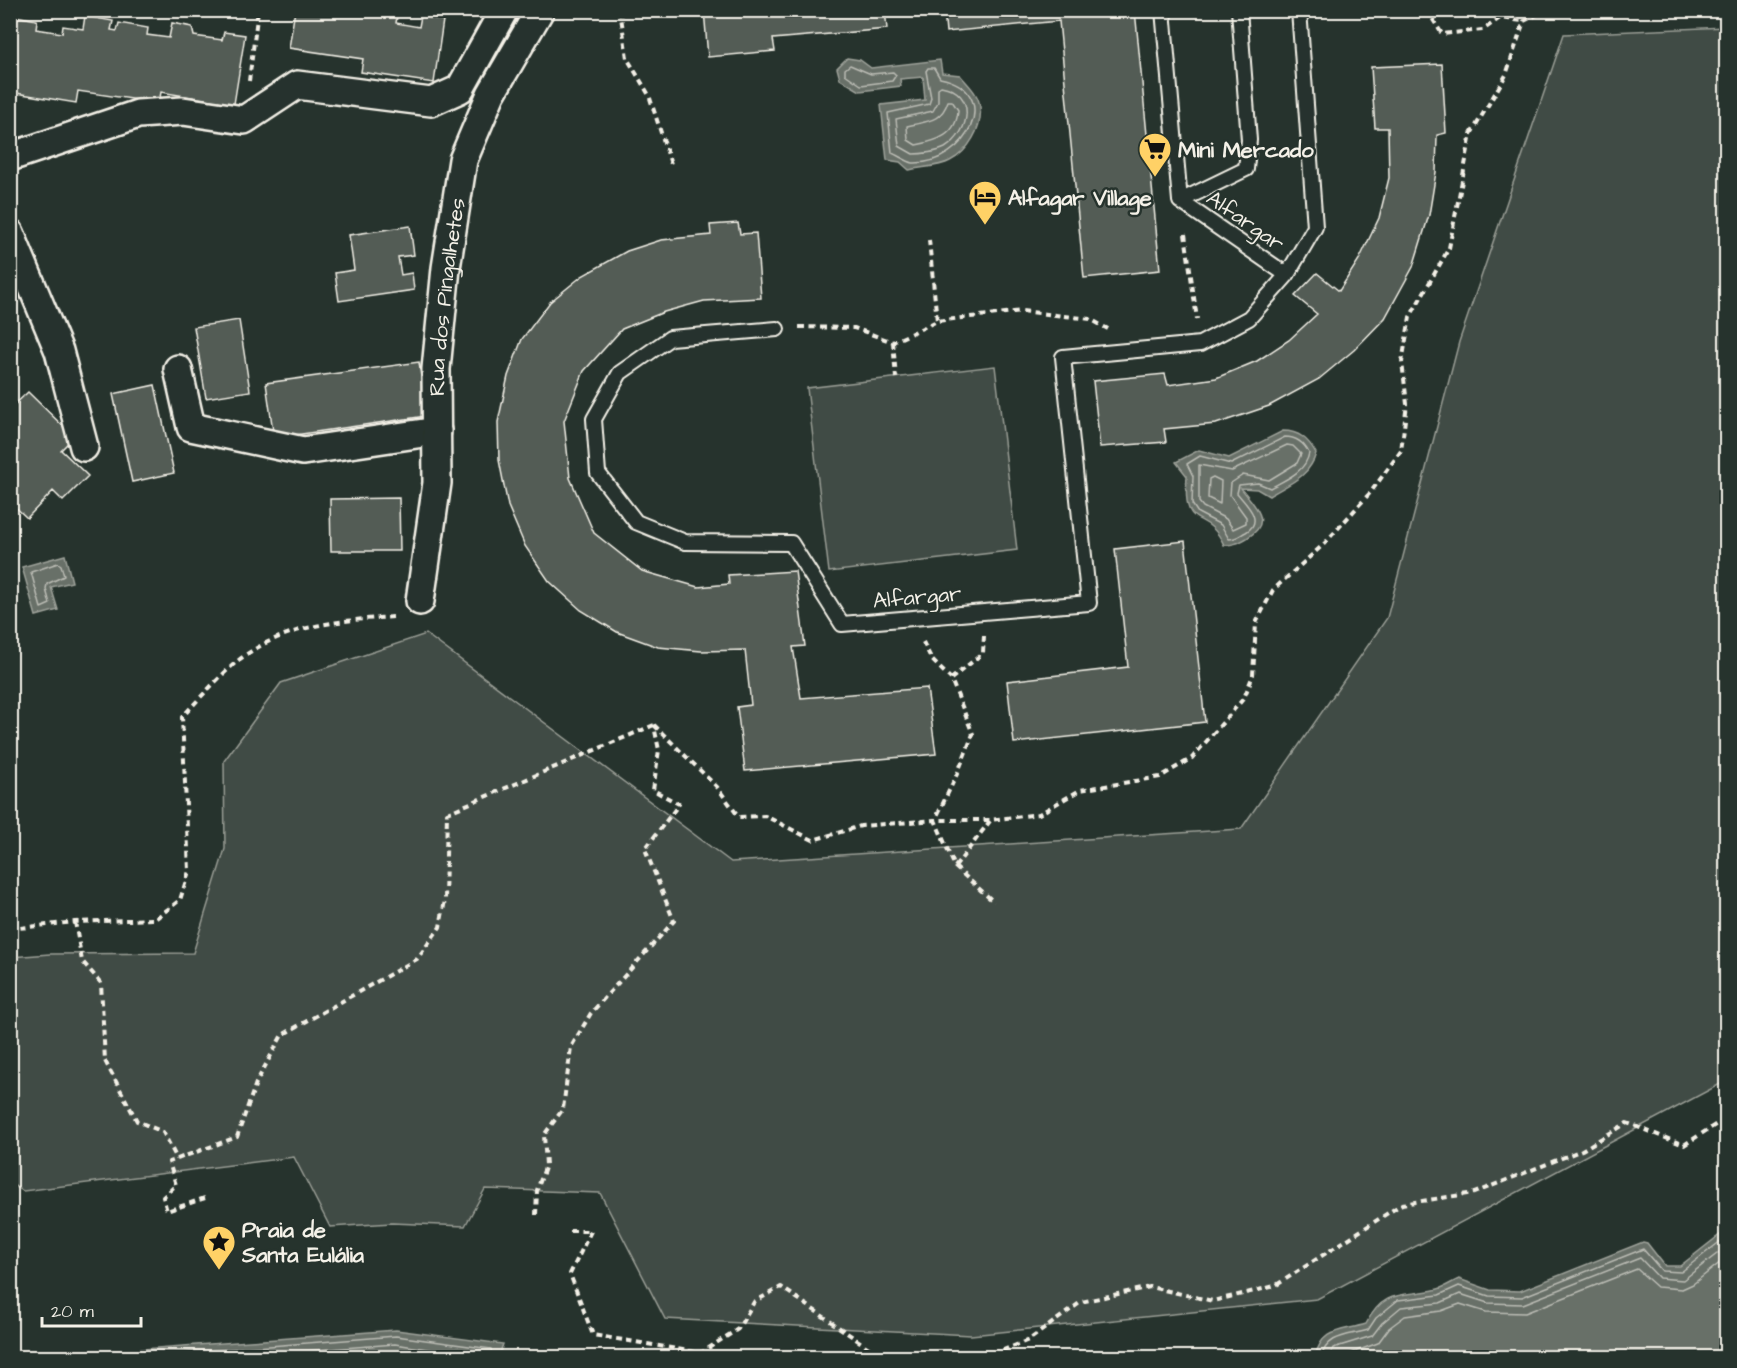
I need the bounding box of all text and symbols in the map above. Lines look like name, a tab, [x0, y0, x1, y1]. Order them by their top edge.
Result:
supermarket icon: Mini Mercado	[1137, 131, 1173, 178]
place label: Mini Mercado	[1178, 135, 1314, 166]
hotel icon: Alfagar Village	[967, 179, 1003, 226]
place label: Alfagar Village	[1008, 183, 1152, 215]
street label: Alfargar	[1199, 183, 1290, 260]
street label: Rua dos Pingalhetes	[422, 196, 474, 396]
street label: Alfargar	[872, 578, 963, 618]
place label: Praia de Santa Eulália	[241, 1215, 365, 1271]
place icon: Praia de Santa Eulália	[201, 1224, 237, 1271]
scale bar	[42, 1290, 141, 1328]
text: 20 m	[51, 1299, 94, 1324]

